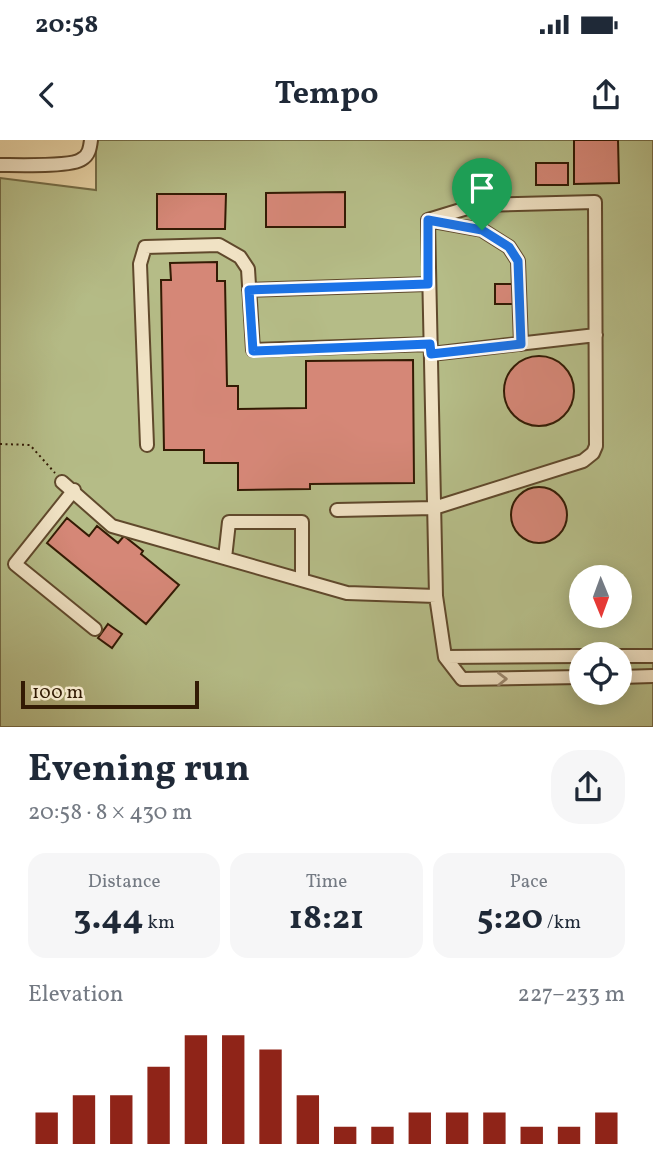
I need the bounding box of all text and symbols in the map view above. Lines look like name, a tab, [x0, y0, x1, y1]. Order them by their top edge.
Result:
text: 20:58	[35, 7, 98, 43]
text: Tempo	[274, 73, 379, 117]
icon: back	[28, 76, 66, 114]
icon: share	[587, 76, 625, 114]
pin	[452, 158, 512, 230]
icon: arrive	[463, 169, 501, 207]
north arrow	[569, 565, 632, 628]
map controls	[569, 565, 632, 705]
button: locate	[569, 642, 632, 705]
one-way arrow	[498, 671, 508, 687]
scale bar	[21, 678, 200, 710]
text: 100 m	[32, 680, 83, 706]
text: Evening run	[28, 744, 250, 797]
button: share	[551, 750, 625, 824]
text: 20:58 · 8 × 430 m	[28, 797, 192, 829]
text: Distance	[88, 869, 161, 895]
text: Time	[306, 869, 347, 895]
text: Pace	[510, 869, 548, 895]
text: 3.44	[74, 895, 144, 943]
text: 18:21	[289, 895, 364, 943]
text: 5:20	[477, 895, 543, 943]
text: km	[144, 910, 175, 936]
text: /km	[543, 910, 581, 936]
text: Elevation	[28, 979, 124, 1011]
text: 227–233 m	[518, 979, 625, 1011]

